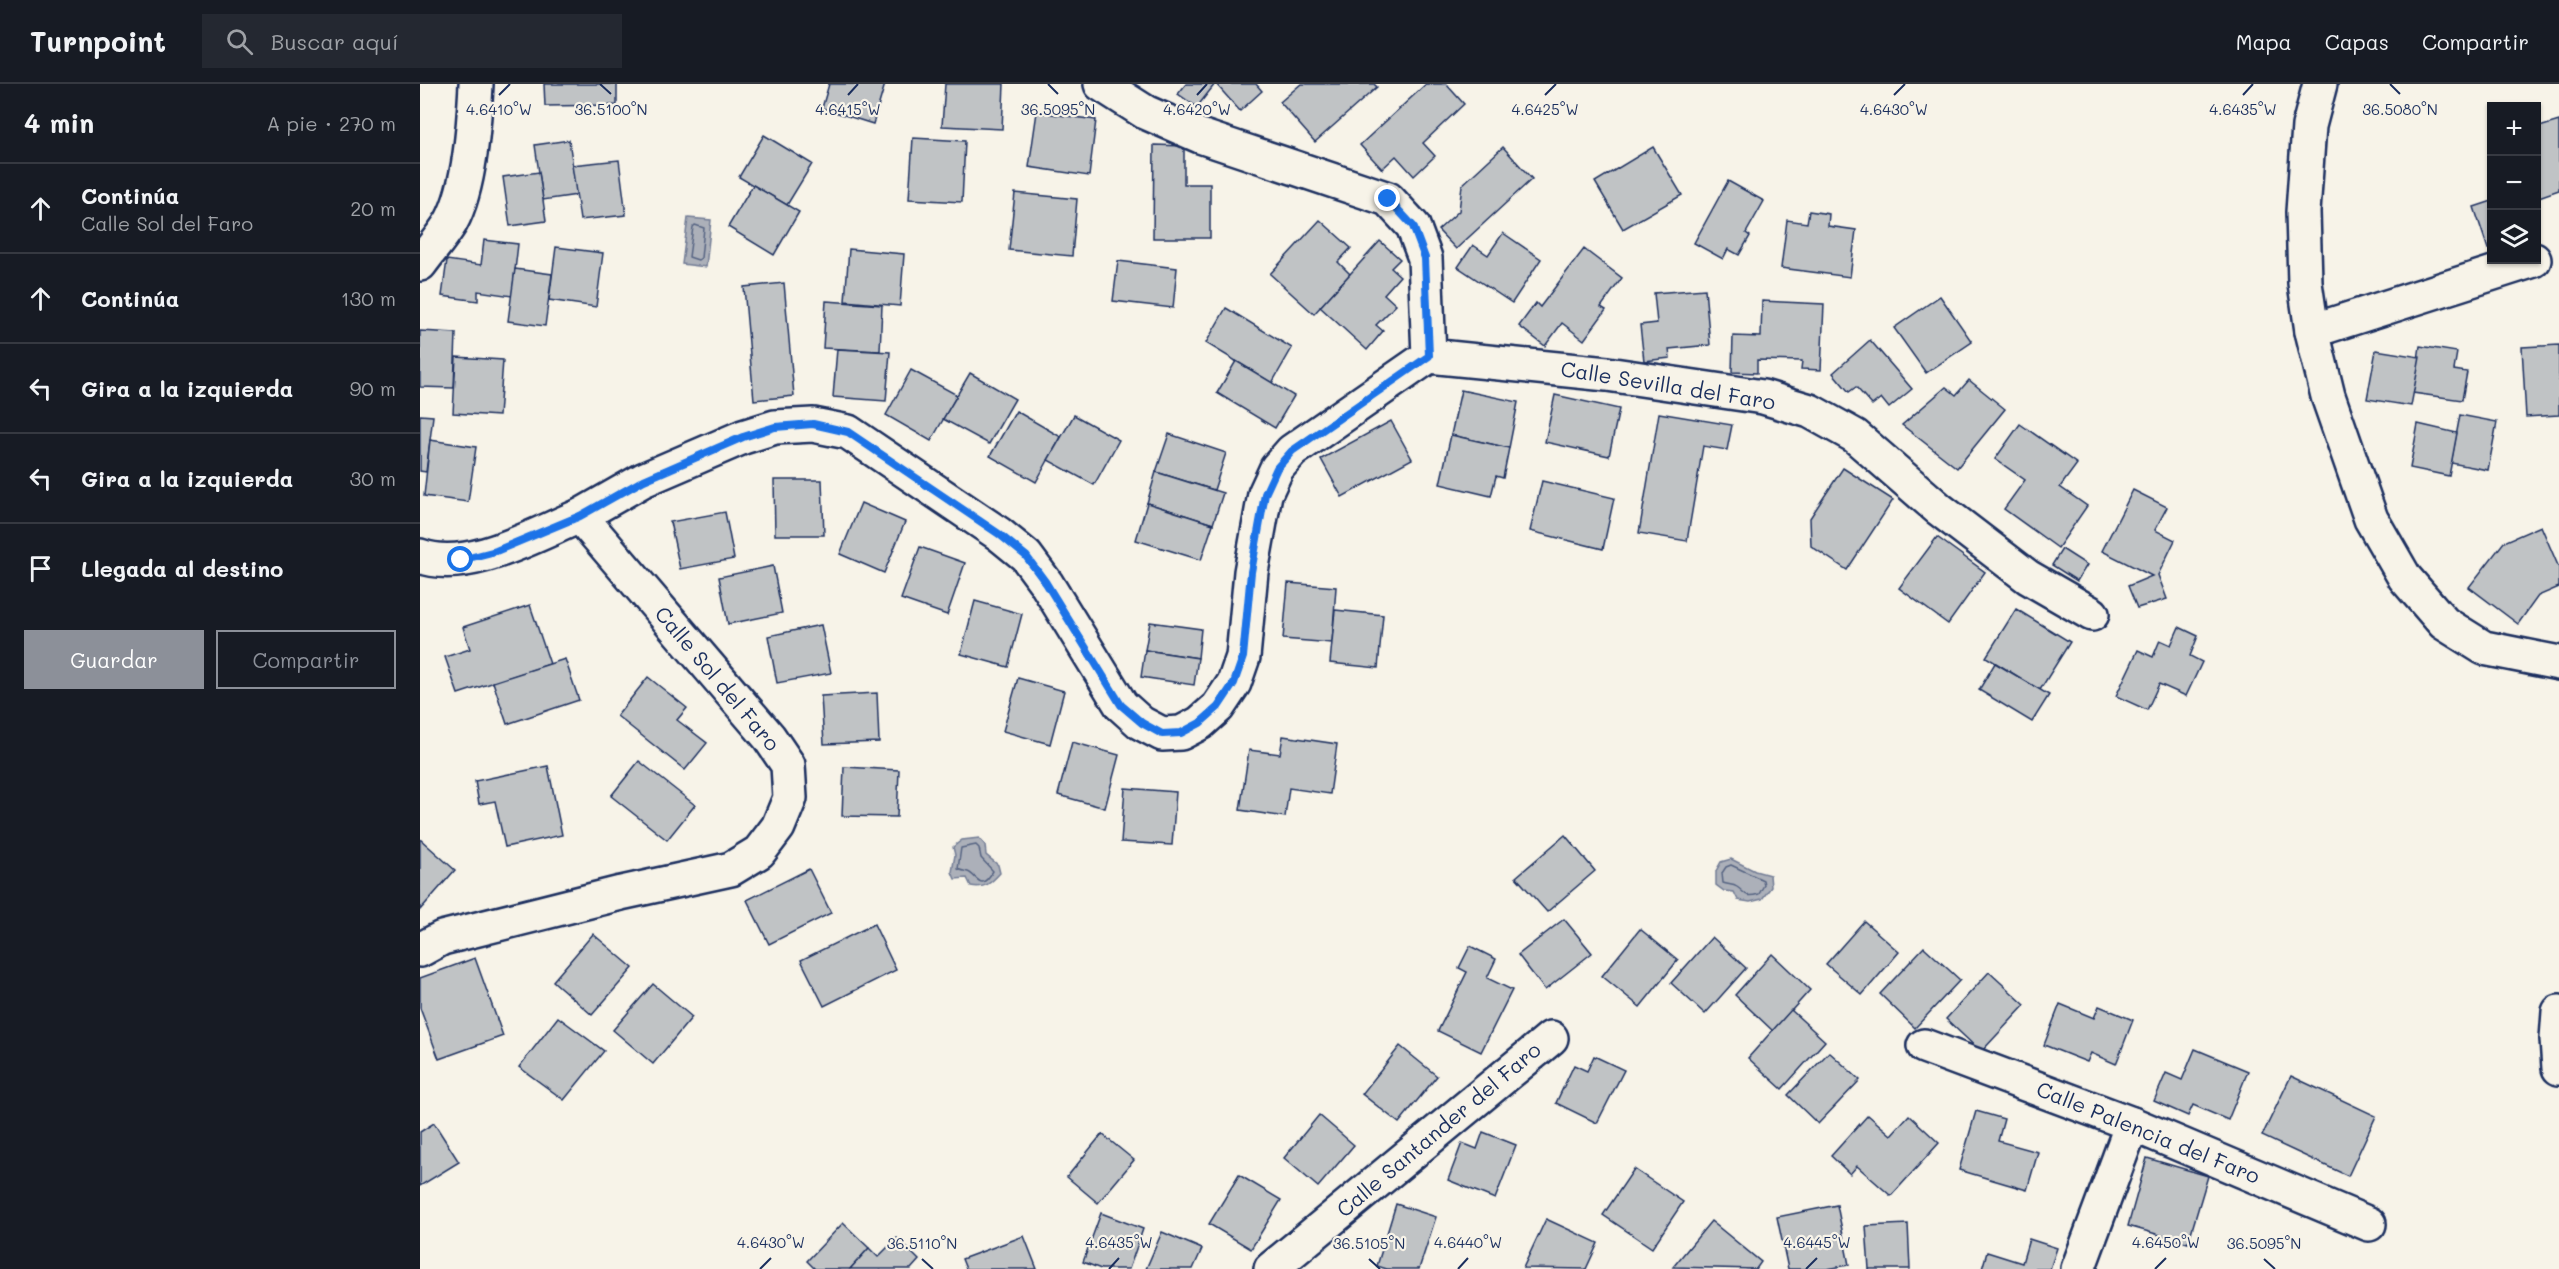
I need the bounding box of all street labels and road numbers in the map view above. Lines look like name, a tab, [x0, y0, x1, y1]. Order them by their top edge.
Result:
street label: Calle Sevilla del Faro	[1559, 354, 1778, 415]
street label: Calle Sol del Faro	[650, 600, 787, 756]
street label: Calle Santander del Faro	[1330, 1035, 1546, 1222]
street label: Calle Palencia del Faro	[2033, 1074, 2264, 1189]

